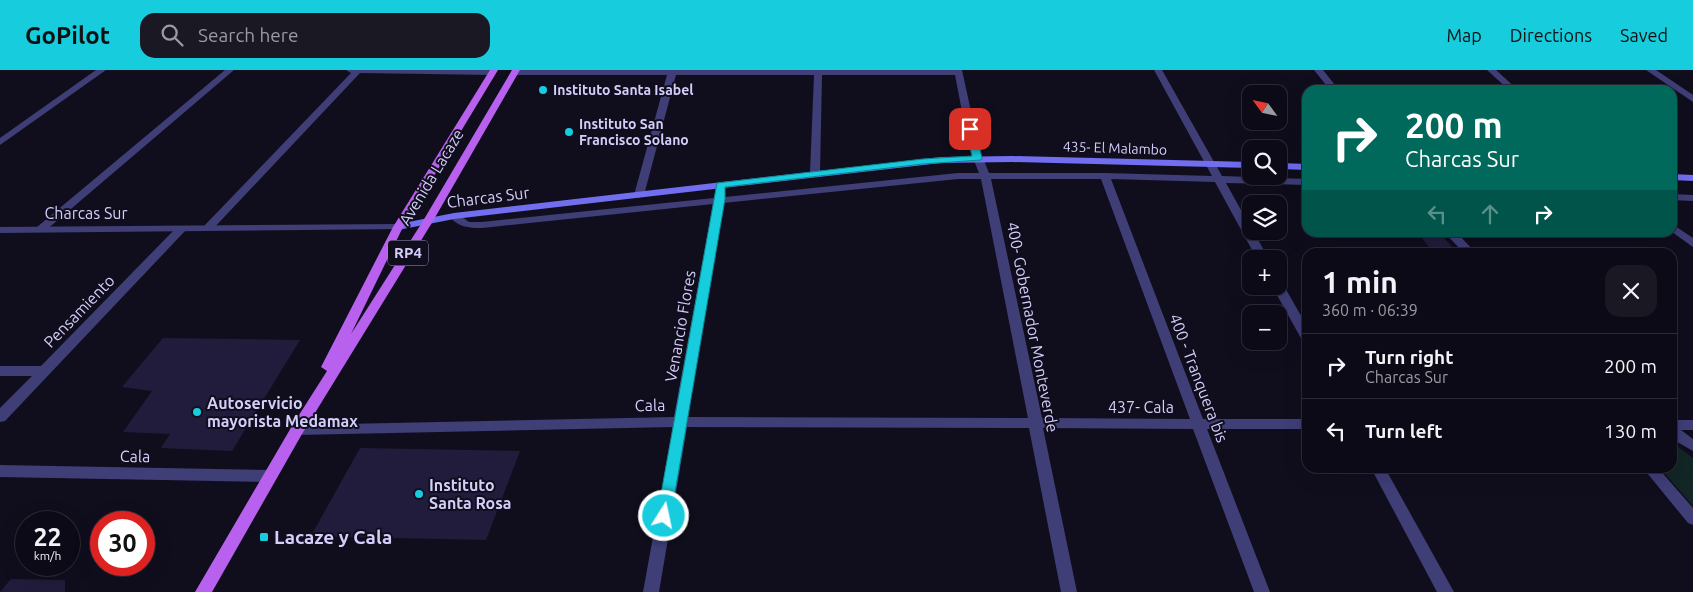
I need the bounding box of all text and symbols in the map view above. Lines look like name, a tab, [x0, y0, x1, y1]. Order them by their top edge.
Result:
search box	[140, 13, 490, 58]
icon: search	[158, 21, 186, 49]
text: GoPilot	[25, 22, 110, 49]
text: Search here	[198, 24, 298, 46]
text: Map	[1446, 25, 1482, 45]
text: Directions	[1510, 25, 1592, 45]
text: Saved	[1620, 25, 1668, 45]
place label: Instituto Santa Isabel	[553, 82, 693, 98]
marker: Instituto Santa Isabel	[537, 84, 549, 96]
north arrow	[1242, 85, 1288, 130]
map controls	[1242, 85, 1287, 350]
icon: right	[1322, 105, 1387, 170]
text: 200 m	[1405, 105, 1503, 145]
pin	[949, 108, 991, 150]
icon: arrive	[956, 115, 984, 143]
place label: Instituto San Francisco Solano	[579, 116, 689, 148]
street label: Avenida Lacaze	[395, 126, 467, 228]
marker: Instituto San Francisco Solano	[563, 126, 575, 138]
street label: 435- El Malambo	[1063, 138, 1167, 158]
button: search	[1242, 140, 1287, 185]
text: Charcas Sur	[1405, 146, 1519, 171]
street label: Charcas Sur	[446, 183, 530, 211]
button: layers	[1242, 195, 1287, 240]
icon: left	[1423, 200, 1451, 228]
icon: ahead	[1476, 200, 1504, 228]
icon: right	[1529, 200, 1557, 228]
street label: Charcas Sur	[44, 204, 128, 222]
street label: 400- Gobernador Monteverde	[1004, 220, 1062, 434]
road number: RP4	[388, 240, 428, 266]
button: +	[1242, 250, 1287, 295]
text: 1 min	[1322, 265, 1398, 299]
button: close	[1605, 265, 1657, 317]
street label: Venancio Flores	[661, 269, 699, 383]
street label: Pensamiento	[40, 271, 118, 351]
text: 360 m · 06:39	[1322, 301, 1418, 319]
button: −	[1242, 305, 1287, 350]
street label: 400 - Tranquera bis	[1166, 311, 1232, 445]
text: Turn right	[1365, 346, 1453, 368]
icon: right	[1322, 352, 1350, 380]
text: 200 m	[1604, 355, 1657, 377]
text: Charcas Sur	[1365, 368, 1448, 386]
place label: Autoservicio mayorista Medamax	[207, 394, 358, 430]
street label: Cala	[635, 396, 665, 414]
street label: 437- Cala	[1108, 398, 1174, 416]
marker: Autoservicio mayorista Medamax	[191, 406, 203, 418]
icon: left	[1322, 417, 1350, 445]
text: Turn left	[1365, 420, 1443, 442]
text: 130 m	[1604, 420, 1657, 442]
street label: Cala	[120, 447, 150, 465]
place label: Instituto Santa Rosa	[429, 476, 511, 512]
marker: Instituto Santa Rosa	[413, 488, 425, 500]
position arrow	[637, 489, 689, 541]
speed limit sign: 30	[90, 511, 155, 576]
text: 22	[33, 523, 62, 551]
place label: Lacaze y Cala	[274, 526, 392, 548]
marker: Lacaze y Cala	[258, 531, 270, 543]
text: km/h	[34, 549, 61, 562]

